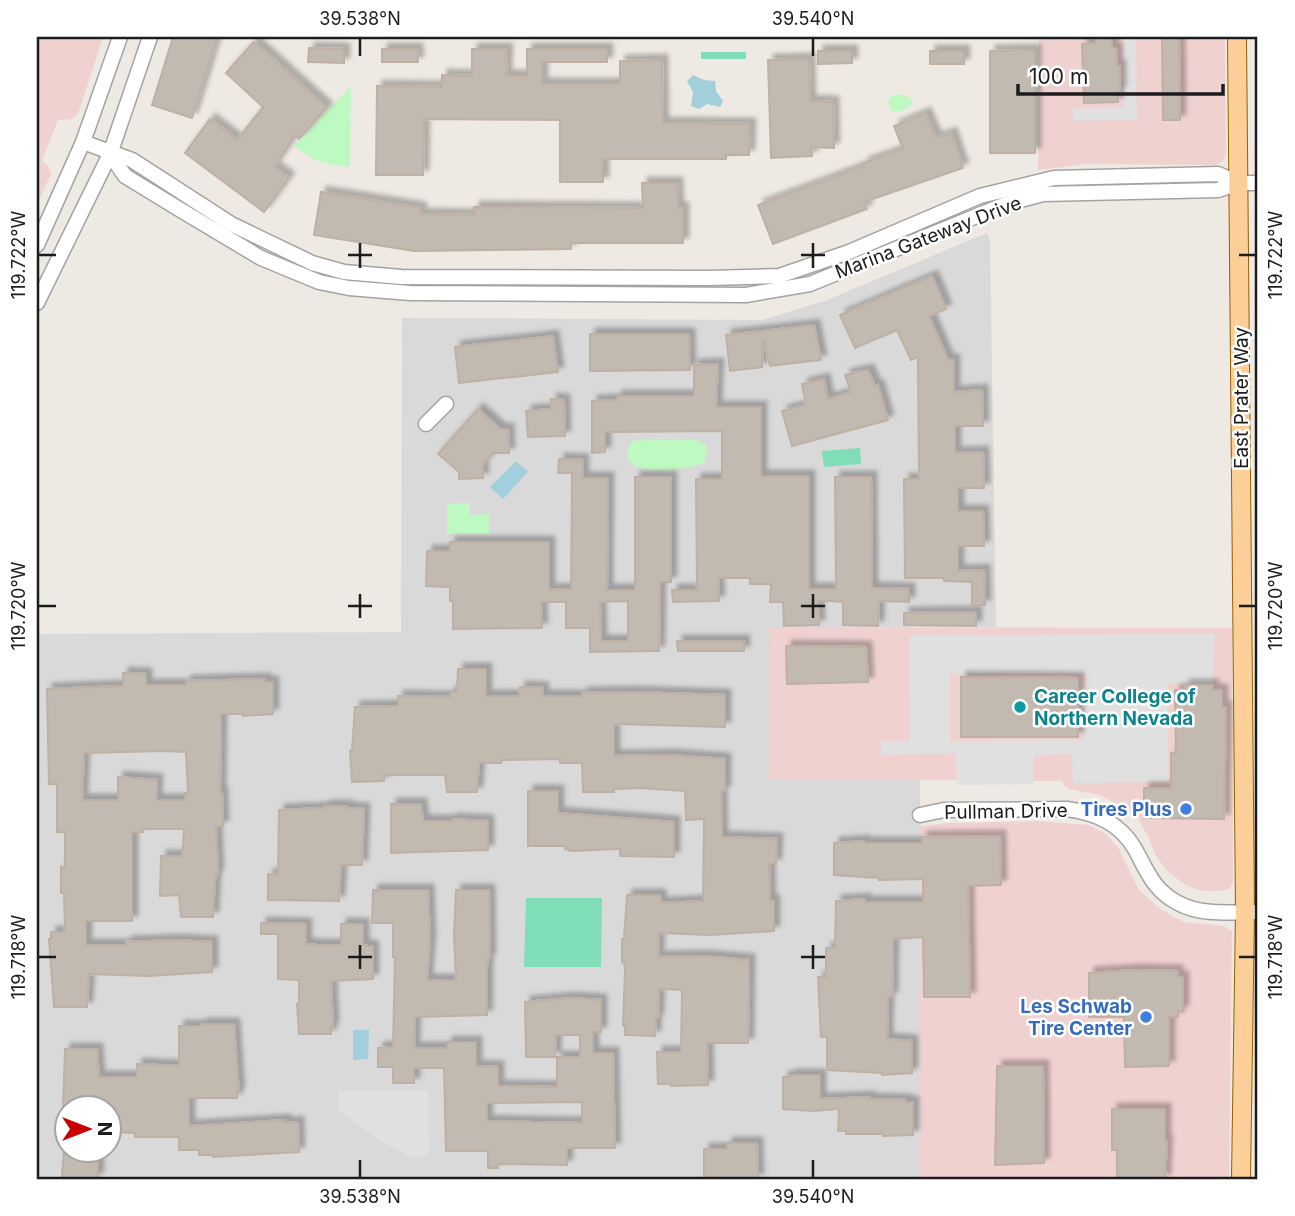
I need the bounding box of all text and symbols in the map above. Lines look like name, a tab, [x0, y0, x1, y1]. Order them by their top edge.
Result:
text: 39.538°N	[319, 8, 401, 29]
text: 39.540°N	[772, 8, 854, 29]
scale bar	[1018, 52, 1223, 96]
text: 100 m	[1029, 64, 1088, 89]
street label: Marina Gateway Drive	[832, 191, 1025, 284]
text: 119.722°W	[8, 211, 29, 299]
text: 119.722°W	[1265, 211, 1286, 299]
street label: East Prater Way	[1230, 327, 1253, 469]
text: 119.720°W	[8, 561, 29, 650]
text: 119.720°W	[1265, 561, 1286, 650]
place label: Career College of Northern Nevada	[1034, 685, 1196, 730]
marker: Career College of Northern Nevada	[1012, 699, 1028, 715]
place label: Tires Plus	[1081, 798, 1172, 821]
street label: Pullman Drive	[944, 799, 1068, 824]
marker: Tires Plus	[1178, 801, 1194, 817]
text: 119.718°W	[8, 914, 29, 999]
text: 119.718°W	[1265, 914, 1286, 999]
place label: Les Schwab Tire Center	[1020, 995, 1132, 1040]
marker: Les Schwab Tire Center	[1138, 1009, 1154, 1025]
north arrow	[52, 1094, 122, 1164]
text: N	[93, 1122, 116, 1136]
text: 39.538°N	[319, 1186, 401, 1207]
text: 39.540°N	[772, 1186, 854, 1207]

